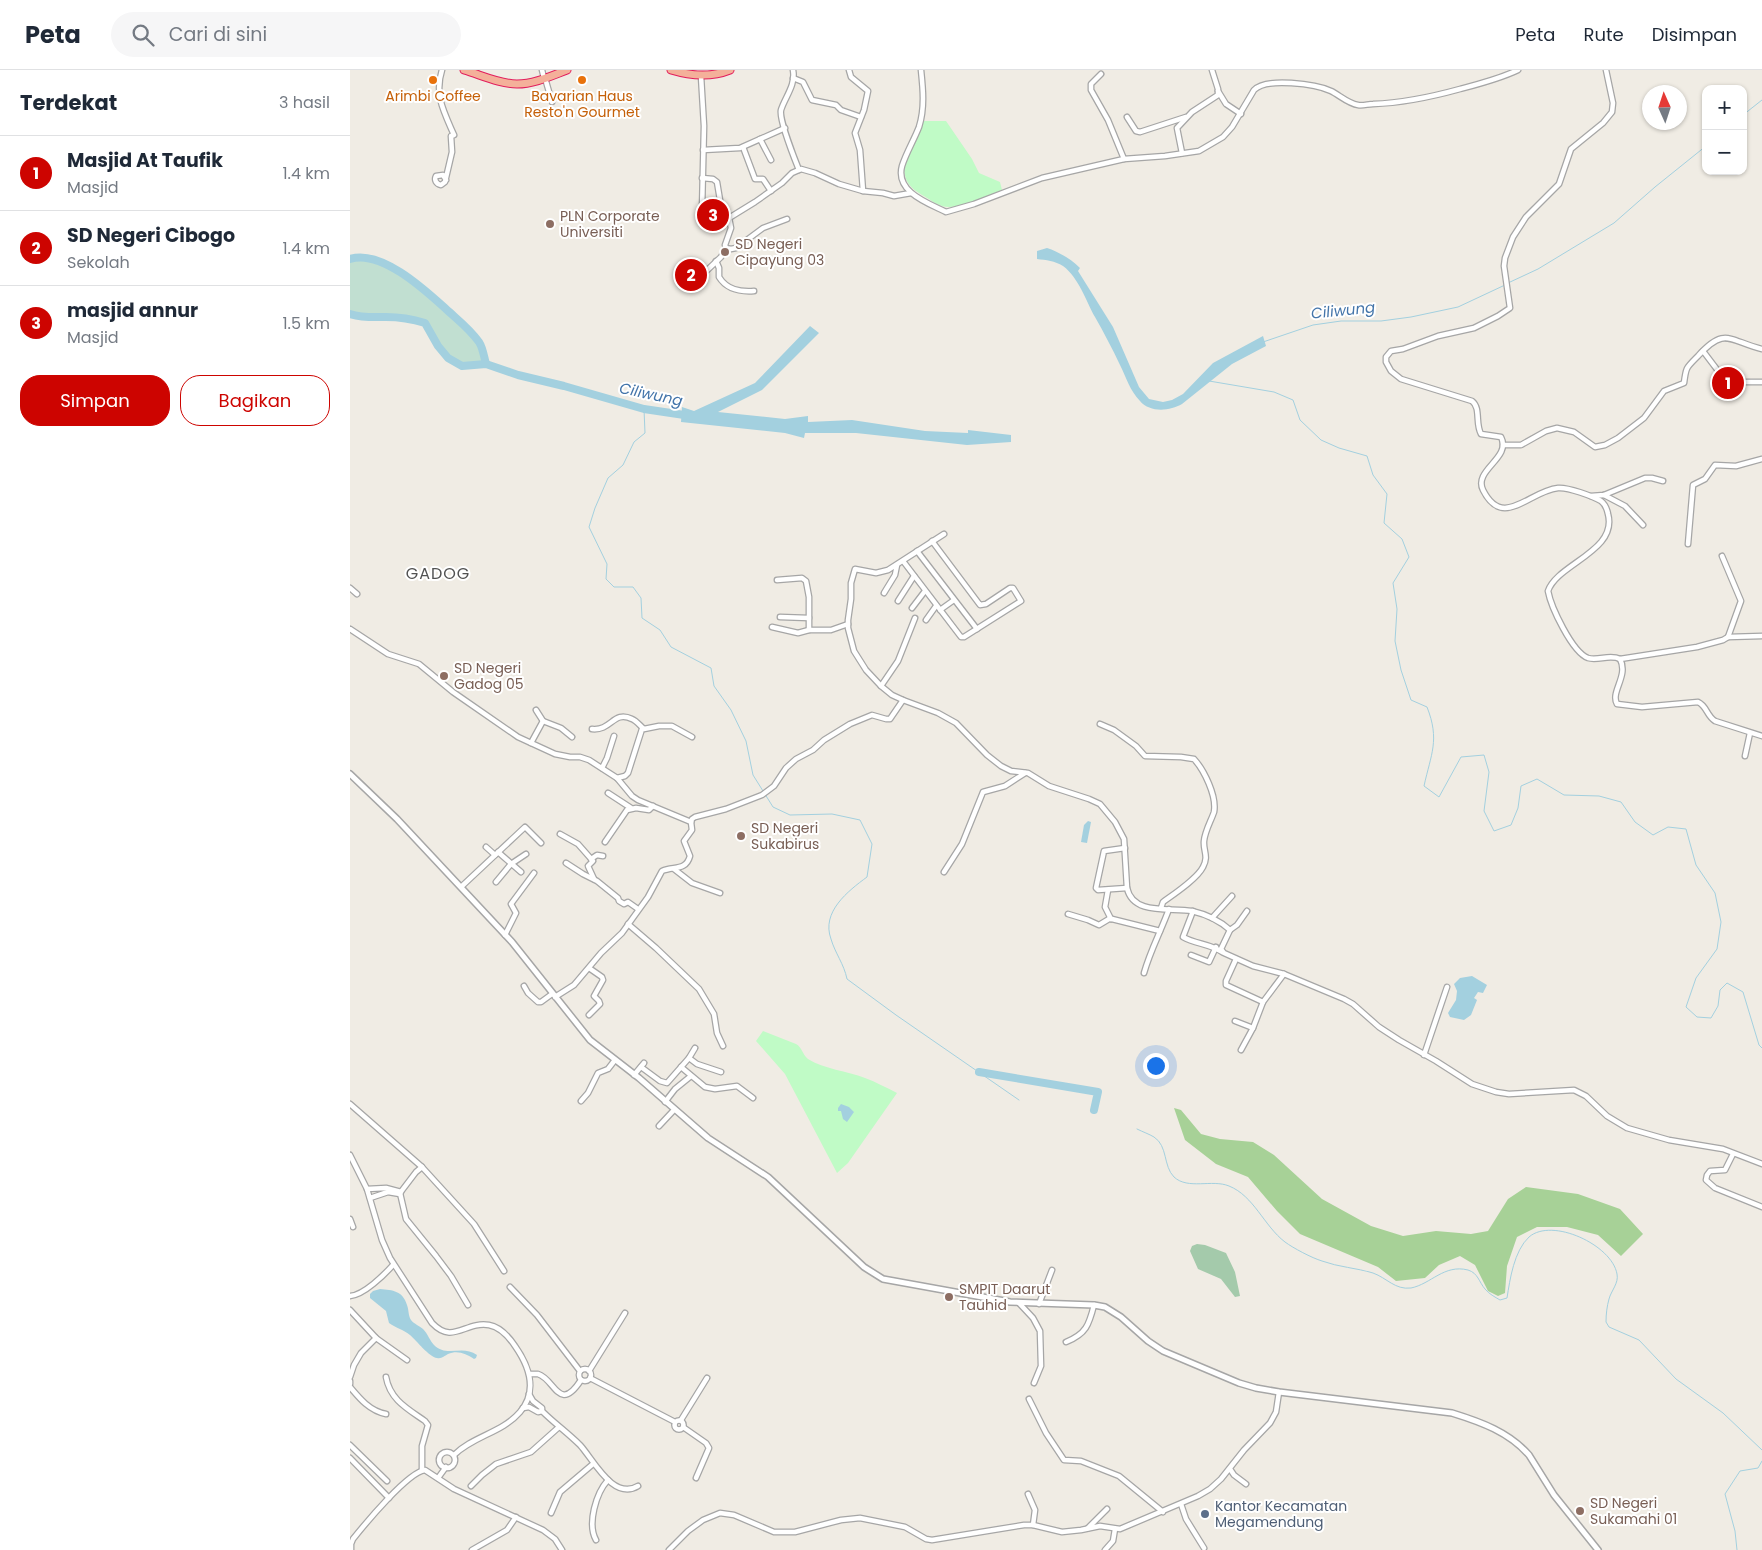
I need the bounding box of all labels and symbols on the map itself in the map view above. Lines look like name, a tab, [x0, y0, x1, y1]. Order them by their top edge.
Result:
marker: Arimbi Coffee	[427, 74, 439, 86]
marker: Bavarian Haus Resto'n Gourmet	[576, 74, 588, 86]
north arrow	[1642, 85, 1687, 130]
place label: Arimbi Coffee	[385, 86, 481, 106]
place label: Bavarian Haus Resto'n Gourmet	[524, 86, 640, 122]
pin: 3	[697, 196, 729, 234]
place label: PLN Corporate Universiti	[560, 206, 660, 242]
marker: PLN Corporate Universiti	[544, 218, 556, 230]
place label: SD Negeri Cipayung 03	[735, 234, 824, 270]
marker: SD Negeri Cipayung 03	[719, 246, 731, 258]
pin: 2	[675, 256, 707, 294]
water label: Ciliwung	[1310, 296, 1376, 324]
pin: 1	[1712, 364, 1744, 402]
water label: Ciliwung	[617, 377, 685, 411]
district label: GADOG	[406, 562, 470, 585]
place label: SD Negeri Gadog 05	[454, 658, 524, 694]
marker: SD Negeri Gadog 05	[438, 670, 450, 682]
place label: SD Negeri Sukabirus	[751, 818, 819, 854]
marker: SD Negeri Sukabirus	[735, 830, 747, 842]
your location	[1143, 1053, 1169, 1079]
place label: SMPIT Daarut Tauhid	[959, 1279, 1050, 1315]
marker: SMPIT Daarut Tauhid	[943, 1291, 955, 1303]
place label: SD Negeri Sukamahi 01	[1590, 1493, 1677, 1529]
place label: Kantor Kecamatan Megamendung	[1215, 1496, 1347, 1532]
marker: SD Negeri Sukamahi 01	[1574, 1505, 1586, 1517]
marker: Kantor Kecamatan Megamendung	[1199, 1508, 1211, 1520]

